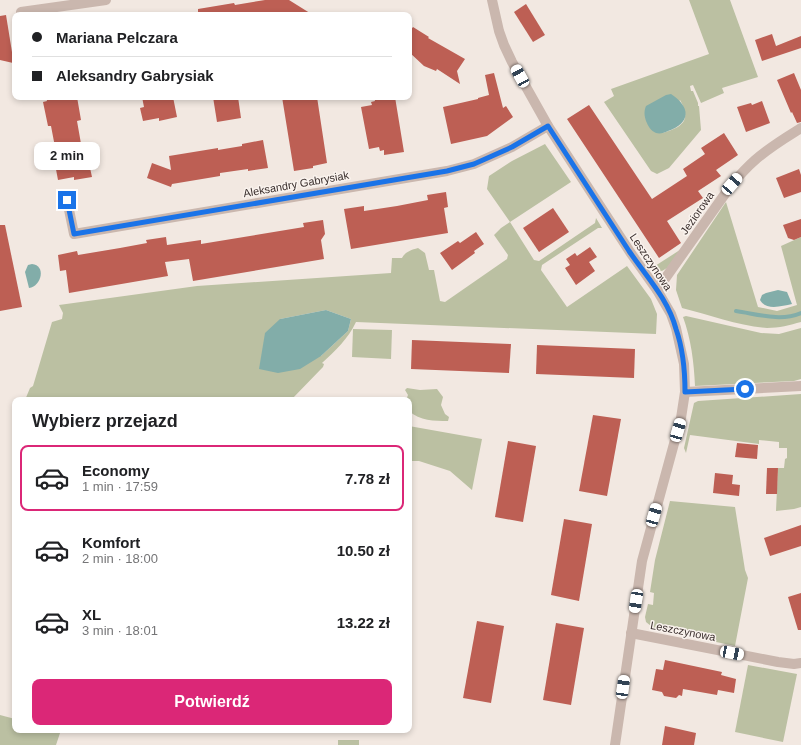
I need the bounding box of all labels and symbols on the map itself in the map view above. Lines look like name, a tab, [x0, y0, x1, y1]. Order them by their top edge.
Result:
car	[509, 63, 531, 89]
callout: 2 min	[34, 142, 100, 170]
street label: Aleksandry Gabrysiak	[242, 169, 350, 199]
car	[720, 171, 744, 197]
street label: Jeziorowa	[678, 189, 717, 237]
route end	[58, 191, 76, 209]
street label: Leszczynowa	[628, 231, 675, 293]
route start	[736, 380, 754, 398]
car	[669, 417, 687, 443]
car	[645, 502, 663, 528]
car	[628, 588, 644, 614]
street label: Leszczynowa	[649, 619, 717, 643]
car	[719, 645, 745, 661]
car	[615, 674, 631, 700]

